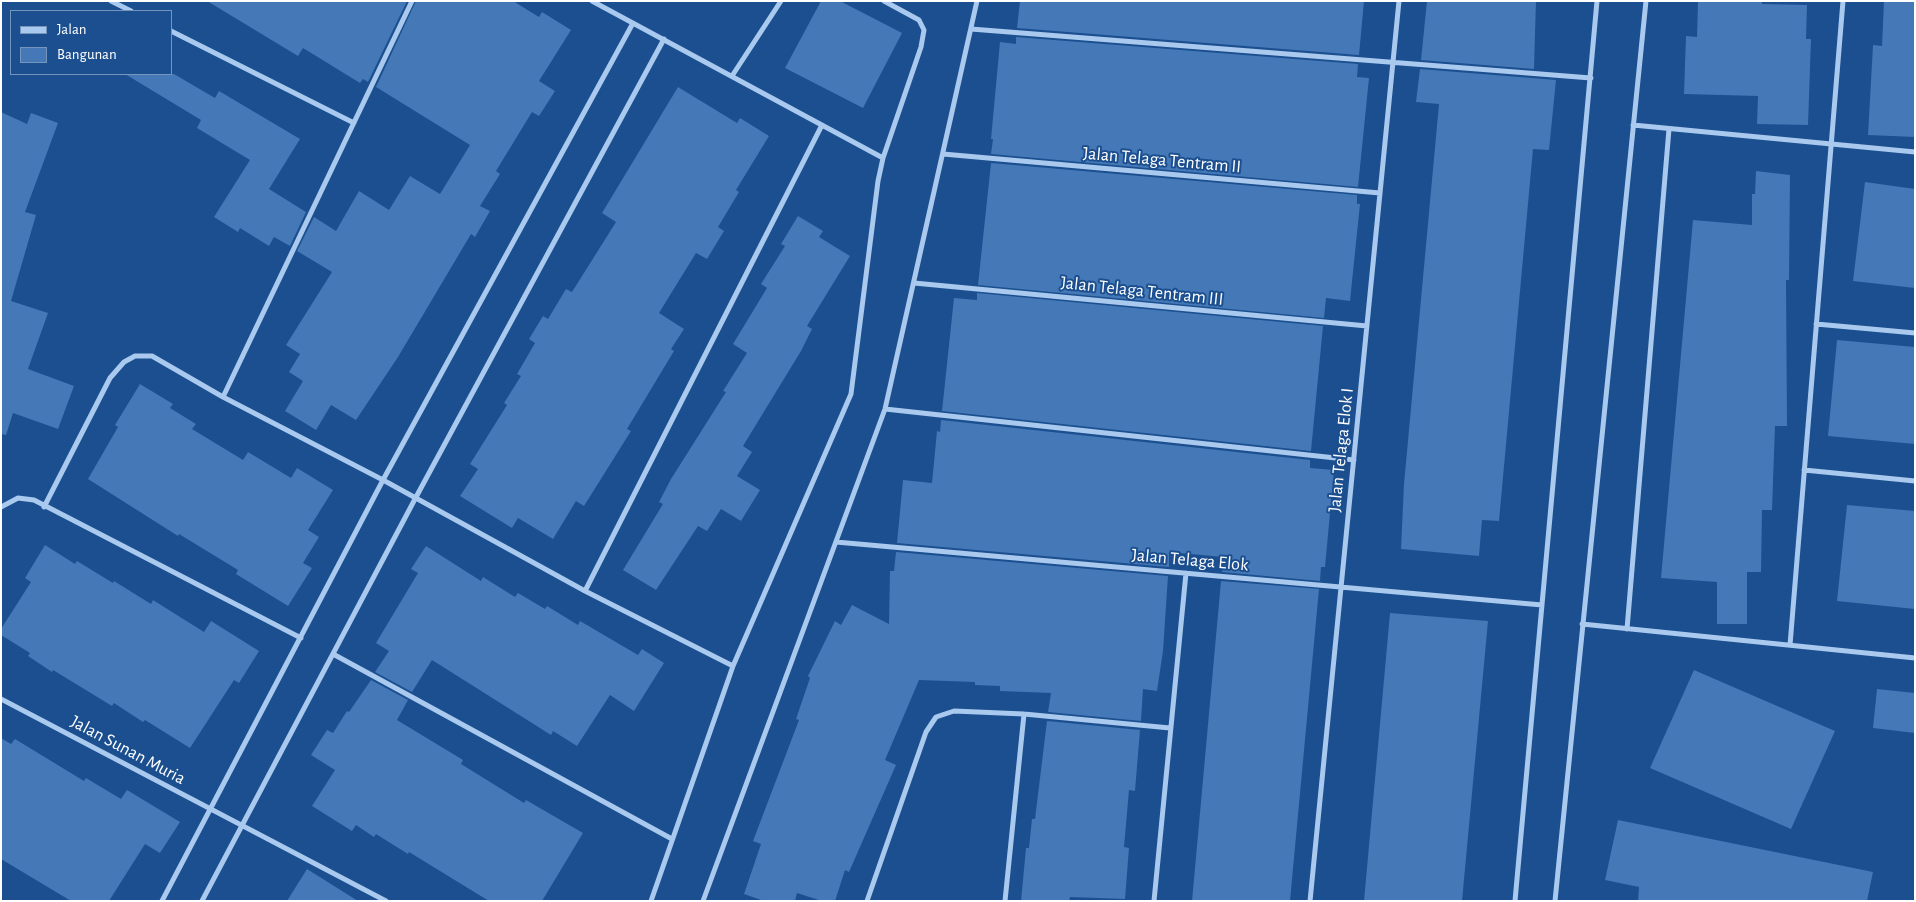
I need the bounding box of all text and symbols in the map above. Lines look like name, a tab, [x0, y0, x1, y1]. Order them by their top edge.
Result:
legend	[10, 10, 172, 75]
text: Jalan	[57, 22, 87, 37]
text: Bangunan	[57, 47, 117, 62]
street label: Jalan Telaga Tentram II	[1082, 142, 1242, 178]
street label: Jalan Telaga Tentram III	[1060, 272, 1224, 310]
street label: Jalan Telaga Elok I	[1324, 387, 1358, 513]
street label: Jalan Telaga Elok	[1131, 544, 1249, 576]
street label: Jalan Sunan Muria	[67, 711, 189, 789]

